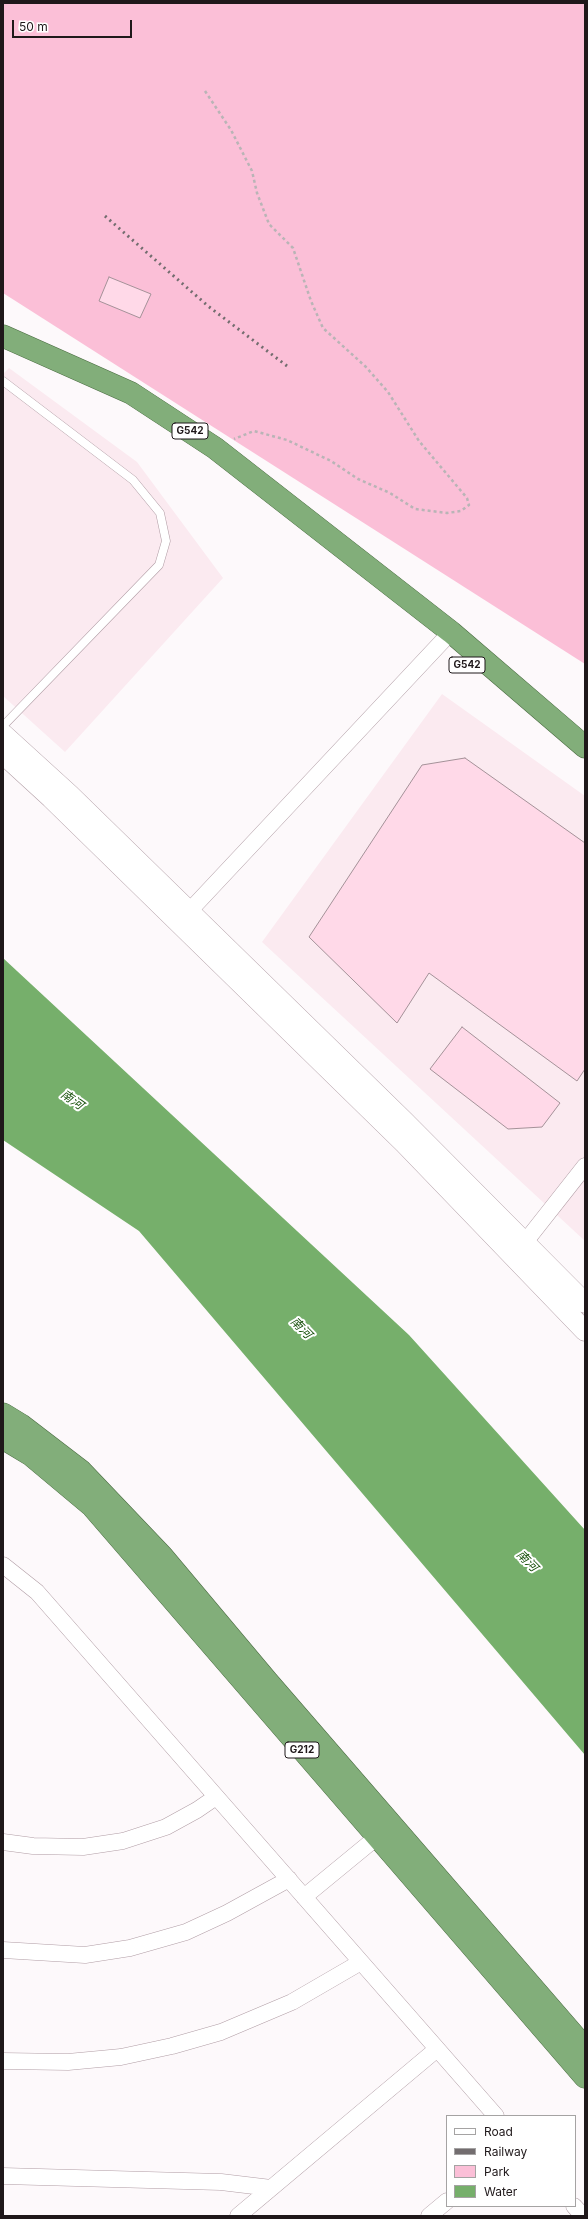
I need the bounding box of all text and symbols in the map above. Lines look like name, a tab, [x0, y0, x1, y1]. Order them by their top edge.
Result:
scale bar	[14, 12, 134, 38]
text: 50 m	[19, 19, 48, 34]
road number: G542	[172, 423, 208, 439]
road number: G542	[449, 657, 485, 673]
water label: 南河	[58, 1087, 86, 1113]
water label: 南河	[287, 1314, 315, 1342]
water label: 南河	[513, 1547, 541, 1575]
road number: G212	[285, 1742, 319, 1758]
legend	[446, 2115, 576, 2207]
text: Road	[484, 2124, 513, 2139]
text: Railway	[484, 2144, 527, 2159]
text: Park	[484, 2164, 510, 2179]
text: Water	[484, 2184, 517, 2199]

